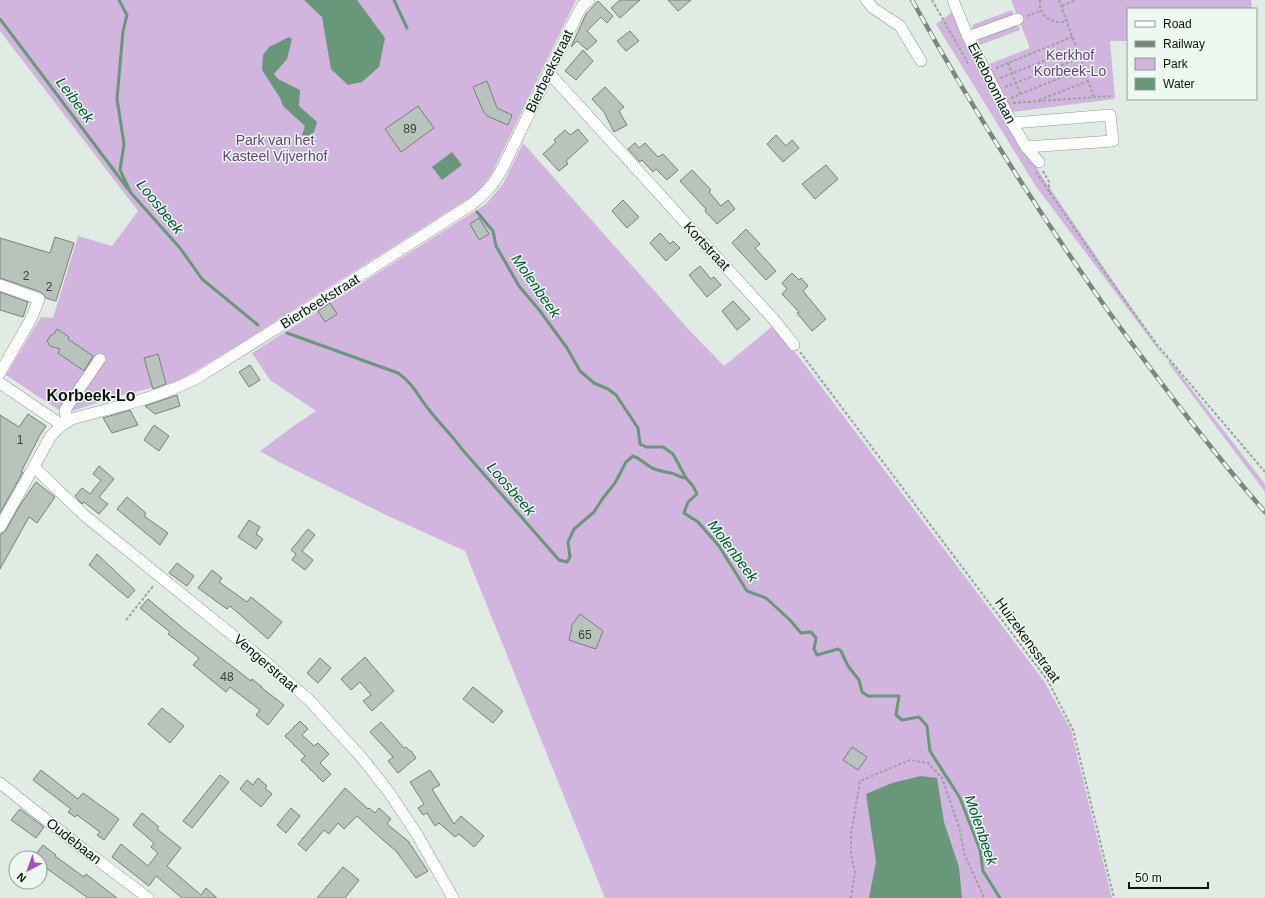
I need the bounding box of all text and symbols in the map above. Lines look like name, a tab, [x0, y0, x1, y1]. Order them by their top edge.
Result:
legend	[1127, 8, 1257, 100]
text: Road	[1163, 17, 1192, 31]
street label: Bierbeekstraat	[522, 27, 576, 115]
text: Railway	[1163, 37, 1205, 51]
street label: Eikeboomlaan	[965, 40, 1019, 126]
park label: Kerkhof Korbeek-Lo	[1034, 47, 1106, 79]
text: Park	[1163, 57, 1189, 71]
water label: Leibeek	[53, 74, 99, 127]
text: Water	[1163, 77, 1195, 91]
house number: 89	[403, 122, 417, 136]
park label: Park van het Kasteel Vijverhof	[223, 132, 328, 164]
water label: Loosbeek	[133, 176, 188, 238]
street label: Kortstraat	[680, 218, 734, 274]
water label: Molenbeek	[508, 251, 565, 322]
house number: 2	[23, 269, 30, 283]
street label: Bierbeekstraat	[277, 270, 363, 332]
house number: 2	[46, 280, 53, 294]
district label: Korbeek-Lo	[47, 387, 136, 404]
house number: 1	[17, 433, 24, 447]
water label: Loosbeek	[484, 459, 540, 520]
water label: Molenbeek	[705, 516, 763, 586]
street label: Huizekensstraat	[992, 595, 1064, 685]
house number: 65	[578, 628, 592, 642]
street label: Vengerstraat	[231, 631, 301, 695]
house number: 48	[220, 670, 234, 684]
water label: Molenbeek	[961, 792, 1002, 869]
street label: Oudebaan	[43, 815, 105, 867]
north arrow	[8, 850, 48, 890]
scale bar	[1129, 864, 1208, 890]
text: N	[14, 870, 28, 885]
text: 50 m	[1135, 871, 1162, 885]

